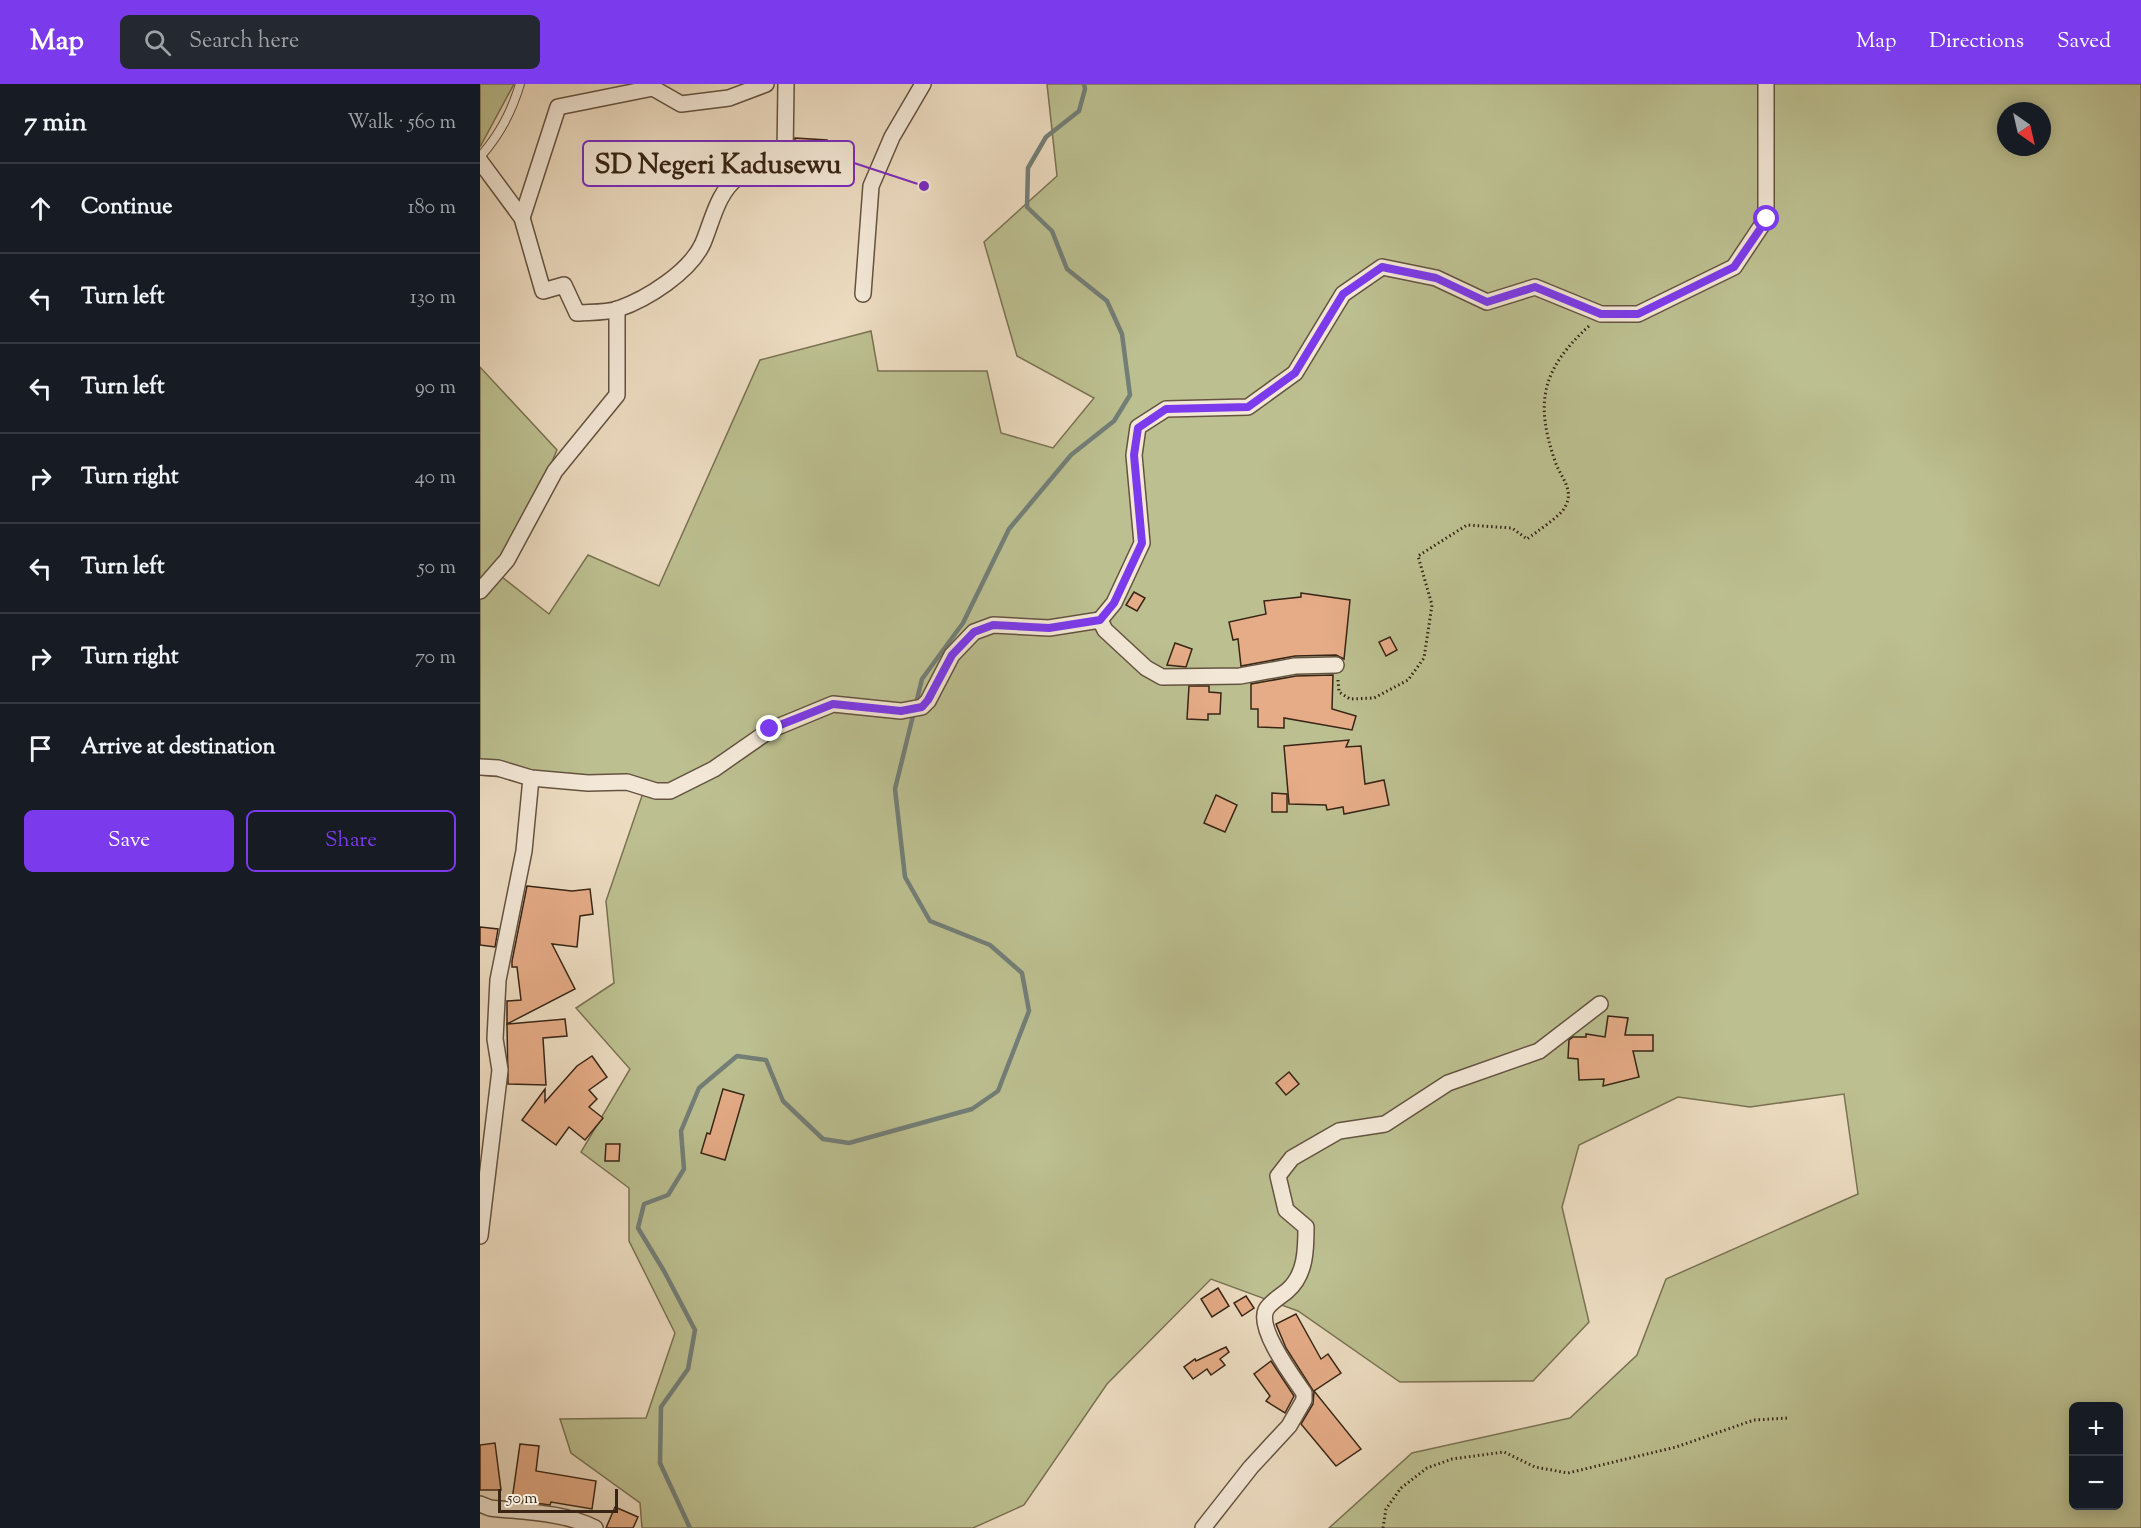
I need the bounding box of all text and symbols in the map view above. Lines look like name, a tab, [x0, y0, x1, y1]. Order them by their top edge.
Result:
search box	[120, 15, 540, 69]
text: Map	[30, 22, 84, 62]
icon: search	[141, 26, 174, 59]
text: Search here	[189, 26, 299, 58]
text: Map	[1856, 27, 1896, 57]
text: Directions	[1929, 27, 2024, 57]
text: Saved	[2057, 27, 2111, 57]
north arrow	[1997, 102, 2051, 156]
text: 7 min	[24, 105, 87, 142]
text: Walk · 560 m	[347, 109, 456, 138]
callout: SD Negeri Kadusewu	[583, 141, 854, 186]
text: SD Negeri Kadusewu	[595, 147, 842, 186]
icon: ahead	[24, 192, 57, 225]
text: Continue	[81, 192, 172, 224]
text: 180 m	[408, 194, 456, 223]
route start	[1753, 205, 1779, 231]
icon: left	[24, 282, 57, 315]
text: Turn left	[81, 282, 164, 314]
text: 130 m	[410, 284, 456, 313]
icon: left	[24, 372, 57, 405]
text: Turn left	[81, 372, 164, 404]
text: 90 m	[415, 374, 456, 403]
icon: right	[24, 462, 57, 495]
text: Turn right	[81, 462, 178, 494]
text: 40 m	[415, 464, 456, 493]
icon: left	[24, 552, 57, 585]
text: Turn left	[81, 552, 164, 584]
text: 50 m	[418, 554, 456, 583]
icon: right	[24, 642, 57, 675]
text: Turn right	[81, 642, 178, 674]
text: 70 m	[415, 644, 456, 673]
route end	[756, 715, 782, 741]
icon: arrive	[24, 732, 57, 765]
text: Arrive at destination	[81, 732, 276, 764]
button: Save	[24, 810, 234, 872]
button: Share	[246, 810, 456, 872]
map controls	[2069, 1402, 2123, 1510]
button: +	[2069, 1402, 2123, 1456]
button: −	[2069, 1456, 2123, 1510]
scale bar	[498, 1486, 618, 1514]
text: 50 m	[507, 1488, 538, 1511]

